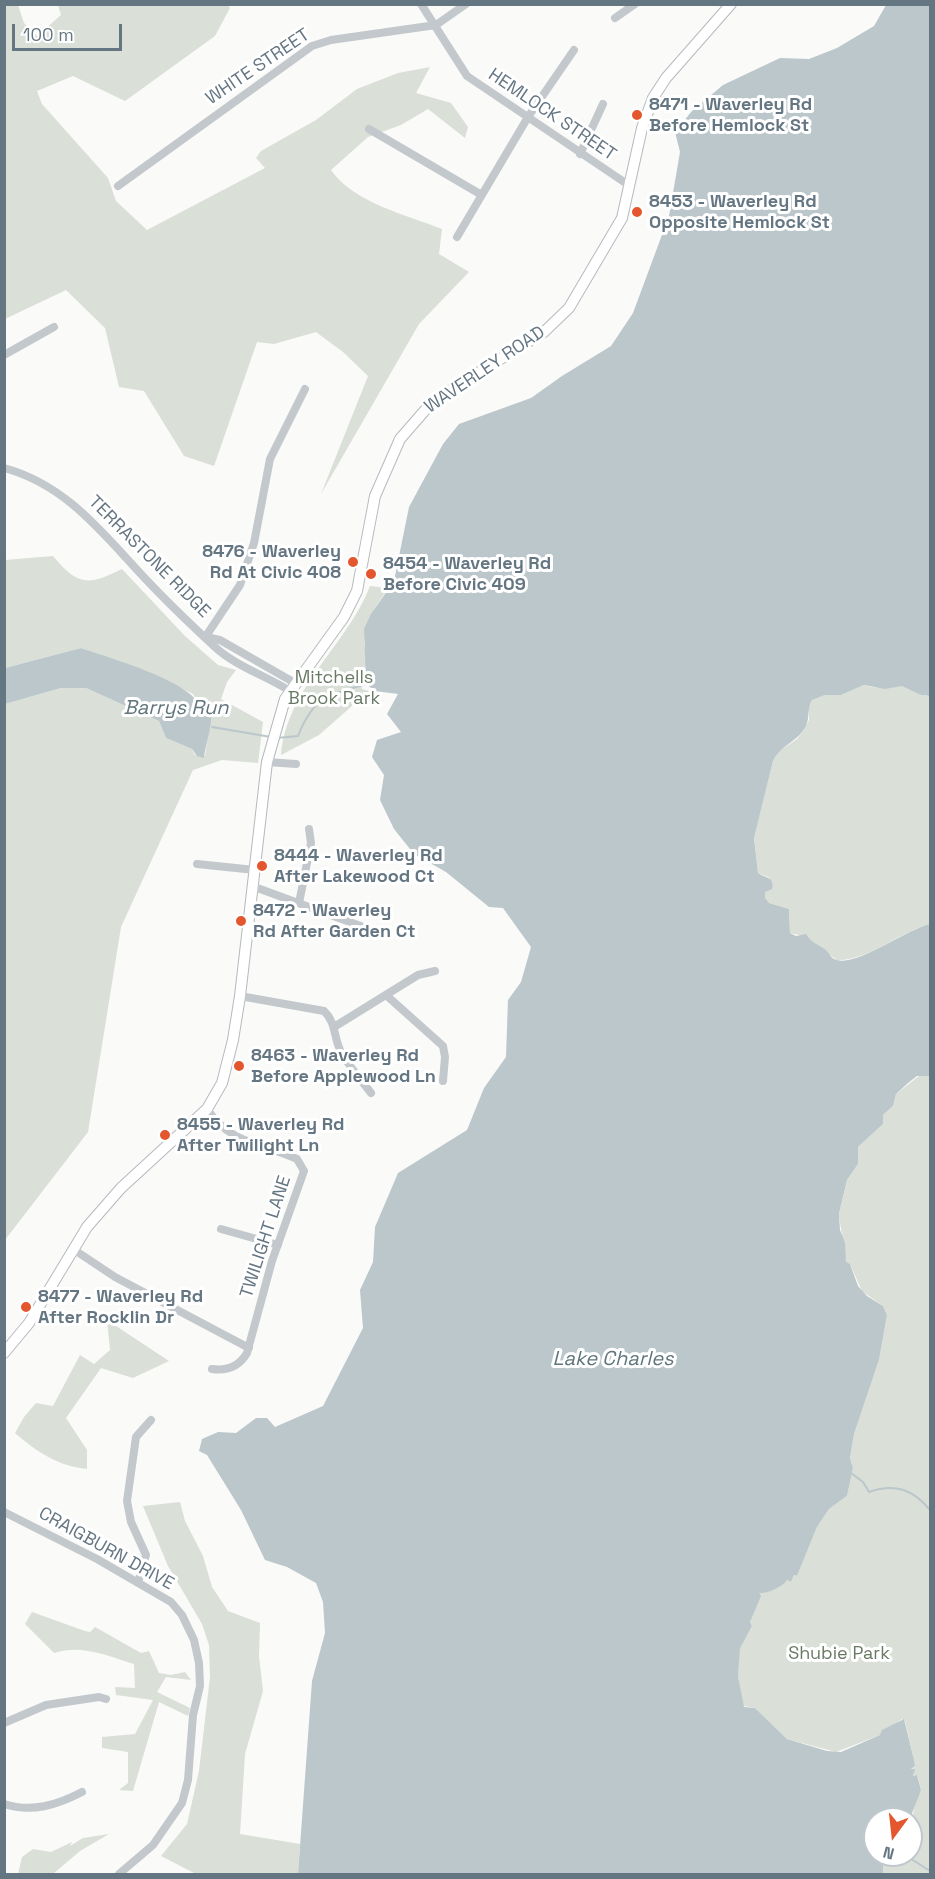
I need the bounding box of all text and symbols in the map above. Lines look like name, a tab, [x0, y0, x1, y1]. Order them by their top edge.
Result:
scale bar	[15, 12, 124, 50]
text: 100 m	[23, 23, 74, 46]
street label: WHITE STREET	[202, 24, 314, 110]
street label: HEMLOCK STREET	[484, 64, 620, 166]
place label: 8471 - Waverley Rd Before Hemlock St	[649, 94, 812, 136]
marker: 8471 - Waverley Rd Before Hemlock St	[630, 108, 644, 122]
place label: 8453 - Waverley Rd Opposite Hemlock St	[649, 191, 830, 234]
marker: 8453 - Waverley Rd Opposite Hemlock St	[630, 205, 644, 219]
street label: WAVERLEY ROAD	[421, 322, 549, 418]
street label: TERRASTONE RIDGE	[83, 491, 215, 623]
place label: 8476 - Waverley Rd At Civic 408	[202, 541, 341, 584]
place label: 8454 - Waverley Rd Before Civic 409	[383, 553, 551, 596]
marker: 8476 - Waverley Rd At Civic 408	[346, 555, 360, 569]
marker: 8454 - Waverley Rd Before Civic 409	[364, 567, 378, 581]
park label: Mitchells Brook Park	[288, 667, 380, 710]
water label: Barrys Run	[124, 697, 228, 721]
place label: 8444 - Waverley Rd After Lakewood Ct	[274, 845, 443, 888]
marker: 8444 - Waverley Rd After Lakewood Ct	[255, 859, 269, 873]
place label: 8472 - Waverley Rd After Garden Ct	[253, 900, 415, 942]
marker: 8472 - Waverley Rd After Garden Ct	[234, 914, 248, 928]
place label: 8463 - Waverley Rd Before Applewood Ln	[251, 1045, 436, 1088]
marker: 8463 - Waverley Rd Before Applewood Ln	[232, 1059, 246, 1073]
place label: 8455 - Waverley Rd After Twilight Ln	[177, 1114, 345, 1156]
marker: 8455 - Waverley Rd After Twilight Ln	[158, 1128, 172, 1142]
street label: TWILIGHT LANE	[236, 1173, 296, 1301]
place label: 8477 - Waverley Rd After Rocklin Dr	[38, 1286, 203, 1328]
marker: 8477 - Waverley Rd After Rocklin Dr	[19, 1300, 33, 1314]
water label: Lake Charles	[552, 1348, 674, 1372]
street label: CRAIGBURN DRIVE	[35, 1503, 177, 1595]
park label: Shubie Park	[788, 1643, 890, 1665]
north arrow	[863, 1807, 923, 1867]
text: N	[881, 1841, 897, 1864]

